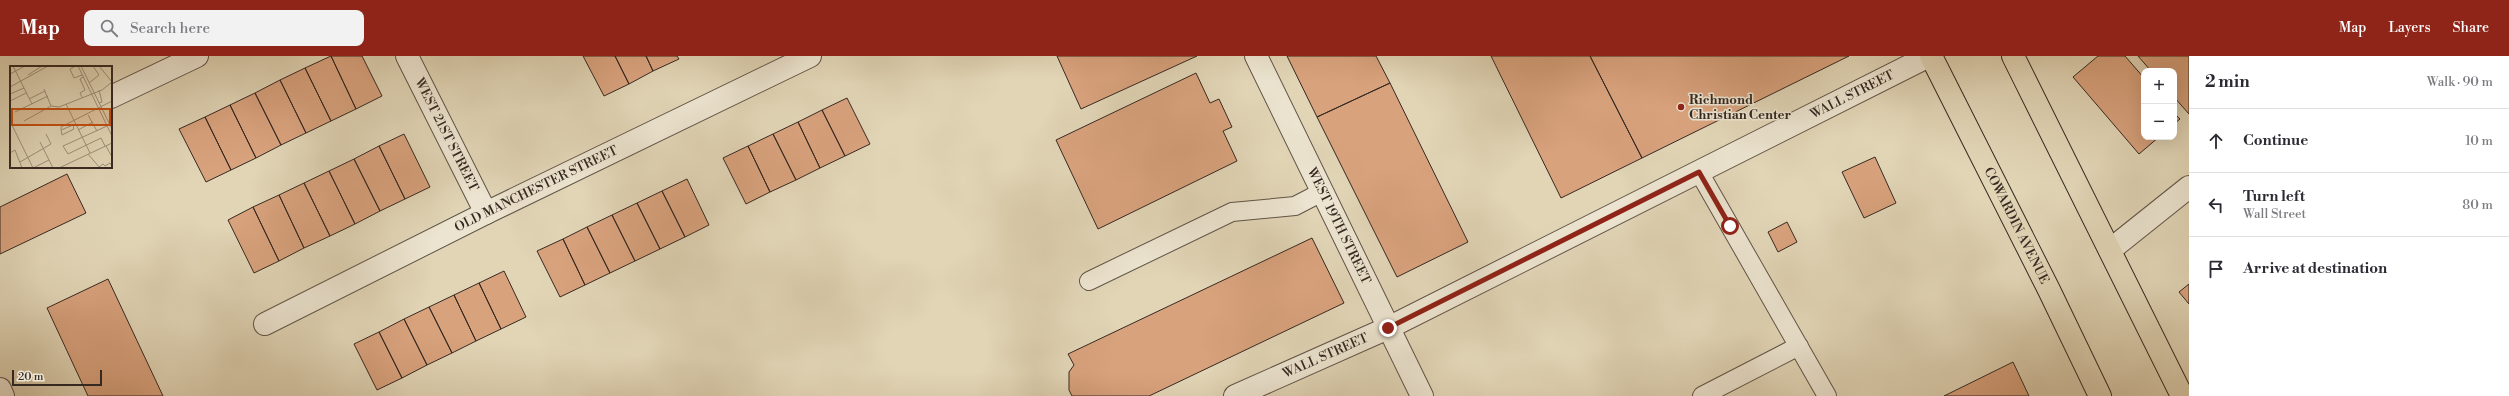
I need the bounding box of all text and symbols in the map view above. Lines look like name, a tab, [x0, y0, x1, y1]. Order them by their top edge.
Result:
search box	[84, 10, 364, 46]
text: Map	[20, 16, 60, 40]
icon: search	[98, 17, 120, 39]
text: Search here	[130, 19, 210, 38]
text: Map	[2339, 19, 2366, 37]
text: Layers	[2388, 19, 2431, 37]
text: Share	[2453, 19, 2489, 37]
inset map	[10, 66, 112, 168]
street label: WALL STREET	[1807, 67, 1897, 123]
map controls	[2141, 68, 2177, 140]
button: +	[2141, 68, 2177, 104]
text: 2 min	[2205, 71, 2250, 93]
street label: WEST 21ST STREET	[411, 74, 482, 194]
text: Walk · 90 m	[2427, 74, 2493, 90]
place label: Richmond Christian Center	[1689, 92, 1792, 123]
marker: Richmond Christian Center	[1676, 102, 1686, 112]
button: −	[2141, 104, 2177, 140]
icon: ahead	[2205, 130, 2227, 152]
text: Continue	[2243, 131, 2308, 150]
text: 10 m	[2465, 133, 2493, 149]
street label: OLD MANCHESTER STREET	[452, 142, 620, 235]
street label: WEST 19TH STREET	[1303, 164, 1374, 287]
street label: COWARDIN AVENUE	[1981, 165, 2053, 287]
text: Turn left	[2243, 187, 2305, 206]
icon: left	[2205, 194, 2227, 216]
text: 80 m	[2462, 197, 2493, 213]
text: Wall Street	[2243, 206, 2306, 222]
route start	[1721, 217, 1739, 235]
icon: arrive	[2205, 258, 2227, 280]
text: Arrive at destination	[2243, 259, 2387, 278]
route end	[1379, 319, 1397, 337]
street label: WALL STREET	[1279, 330, 1371, 382]
scale bar	[12, 368, 102, 387]
text: 20 m	[18, 370, 43, 384]

